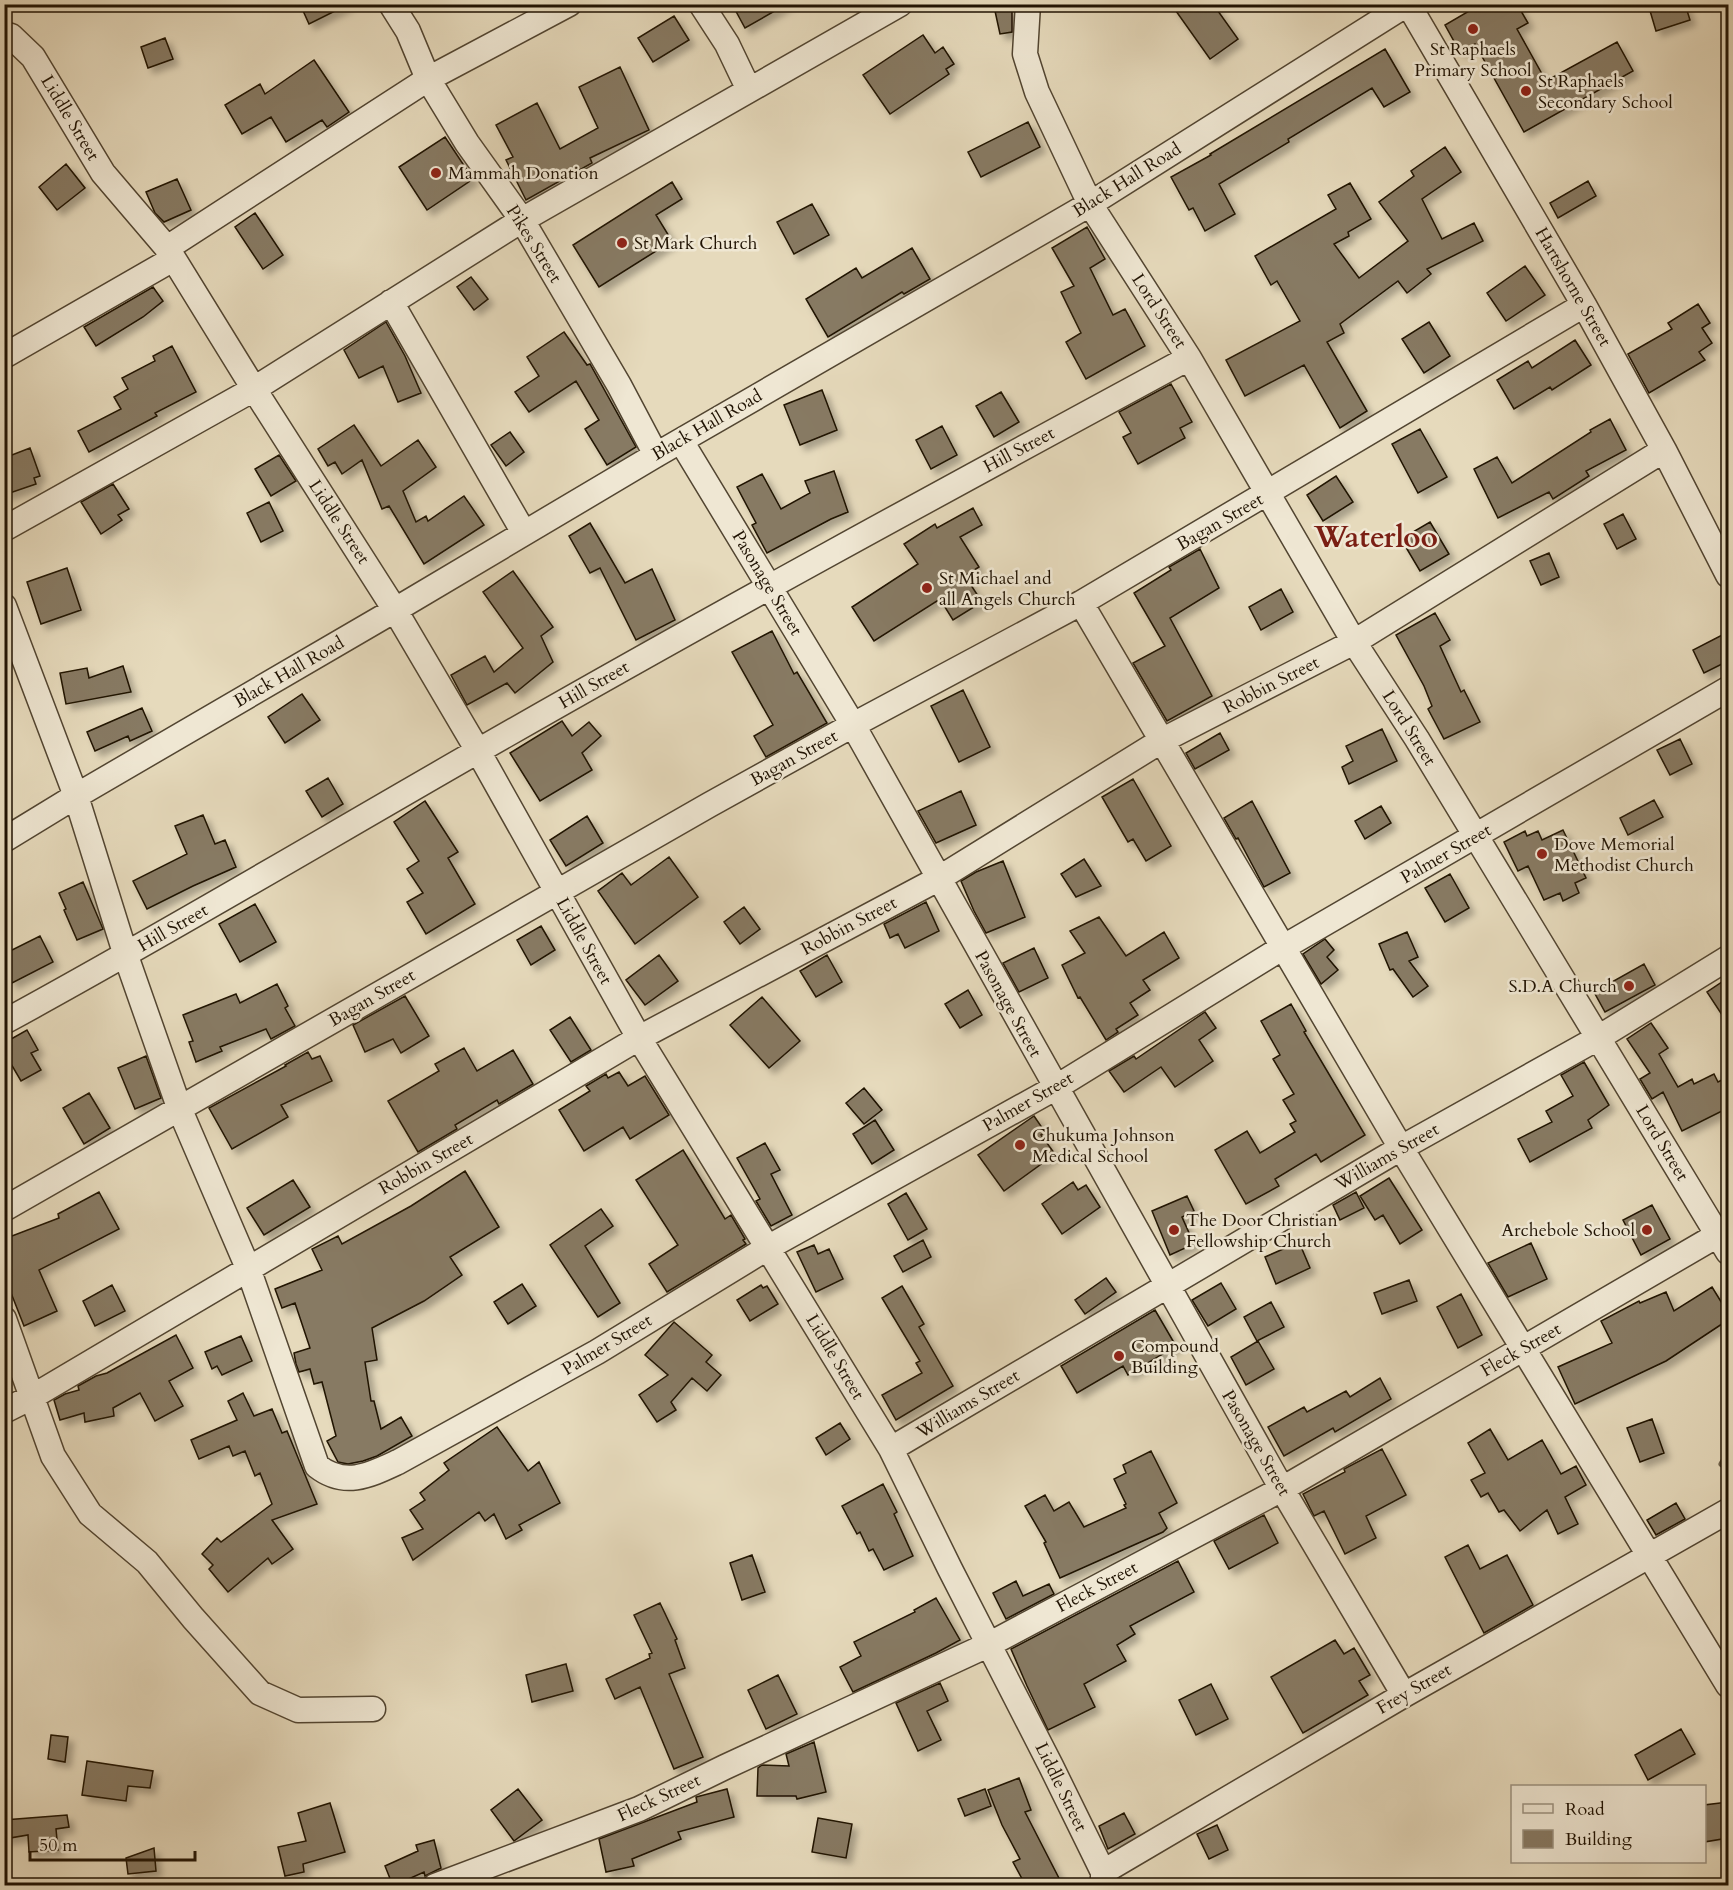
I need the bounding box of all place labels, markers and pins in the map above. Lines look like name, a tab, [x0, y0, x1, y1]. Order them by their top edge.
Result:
marker: St Raphaels Primary School	[1466, 22, 1480, 36]
place label: St Raphaels Primary School	[1414, 37, 1532, 83]
place label: St Raphaels Secondary School	[1538, 69, 1673, 115]
marker: St Raphaels Secondary School	[1519, 84, 1533, 98]
place label: Mammah Donation	[448, 161, 600, 186]
marker: Mammah Donation	[429, 166, 443, 180]
place label: St Mark Church	[634, 231, 758, 256]
marker: St Mark Church	[615, 236, 629, 250]
place label: St Michael and all Angels Church	[939, 566, 1076, 612]
marker: St Michael and all Angels Church	[920, 581, 934, 595]
place label: Dove Memorial Methodist Church	[1554, 832, 1694, 878]
marker: Dove Memorial Methodist Church	[1535, 847, 1549, 861]
place label: S.D.A Church	[1508, 974, 1617, 999]
marker: S.D.A Church	[1622, 979, 1636, 993]
place label: Chukuma Johnson Medical School	[1032, 1123, 1176, 1169]
marker: Chukuma Johnson Medical School	[1013, 1138, 1027, 1152]
place label: The Door Christian Fellowship Church	[1186, 1208, 1338, 1254]
place label: Archebole School	[1501, 1218, 1635, 1243]
marker: The Door Christian Fellowship Church	[1167, 1223, 1181, 1237]
marker: Archebole School	[1640, 1223, 1654, 1237]
place label: Compound Building	[1131, 1334, 1219, 1380]
marker: Compound Building	[1112, 1349, 1126, 1363]

